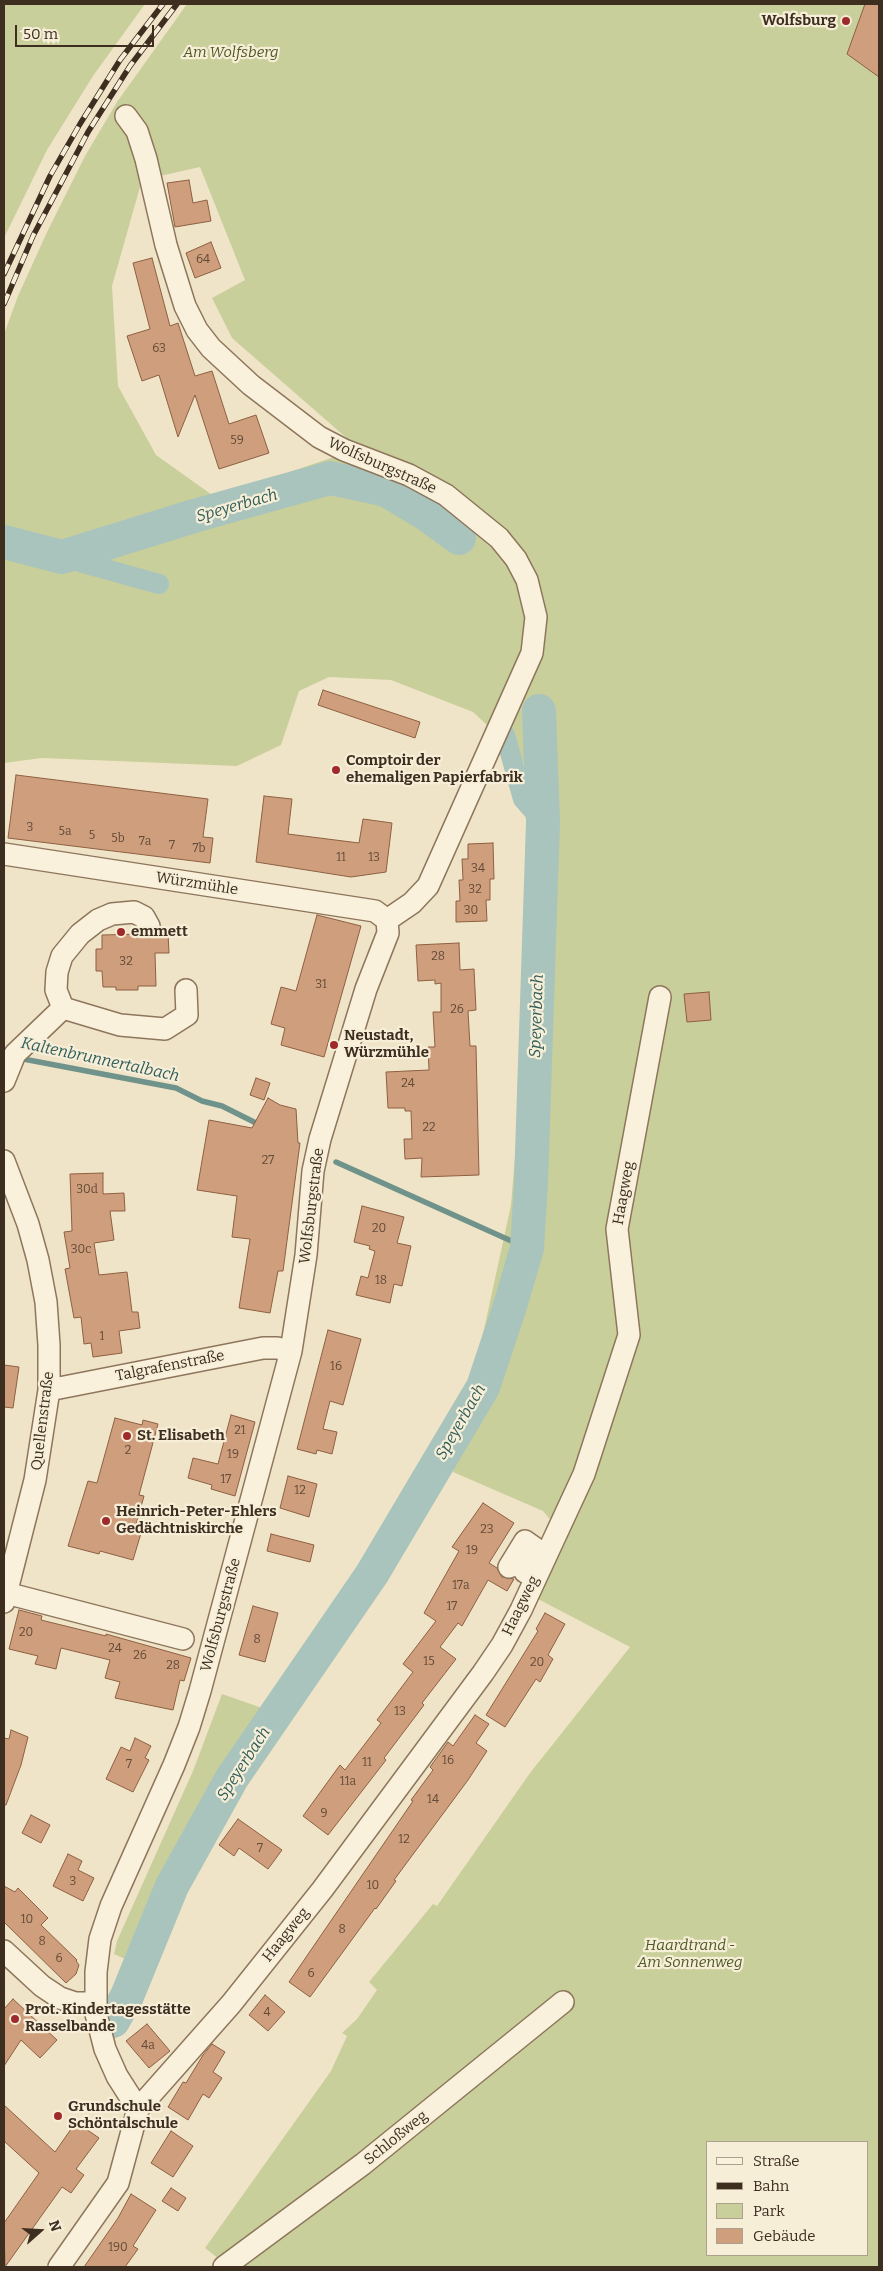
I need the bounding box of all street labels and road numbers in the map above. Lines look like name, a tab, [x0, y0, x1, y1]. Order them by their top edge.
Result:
street label: Wolfsburgstraße	[325, 434, 439, 498]
street label: Würzmühle	[155, 869, 239, 899]
street label: Wolfsburgstraße	[296, 1147, 328, 1265]
street label: Haagweg	[610, 1160, 638, 1226]
street label: Talgrafenstraße	[114, 1347, 226, 1385]
street label: Quellenstraße	[28, 1370, 58, 1472]
street label: Wolfsburgstraße	[197, 1556, 245, 1674]
street label: Haagweg	[499, 1573, 543, 1639]
street label: Haagweg	[259, 1904, 313, 1966]
street label: Schloßweg	[361, 2107, 431, 2169]

